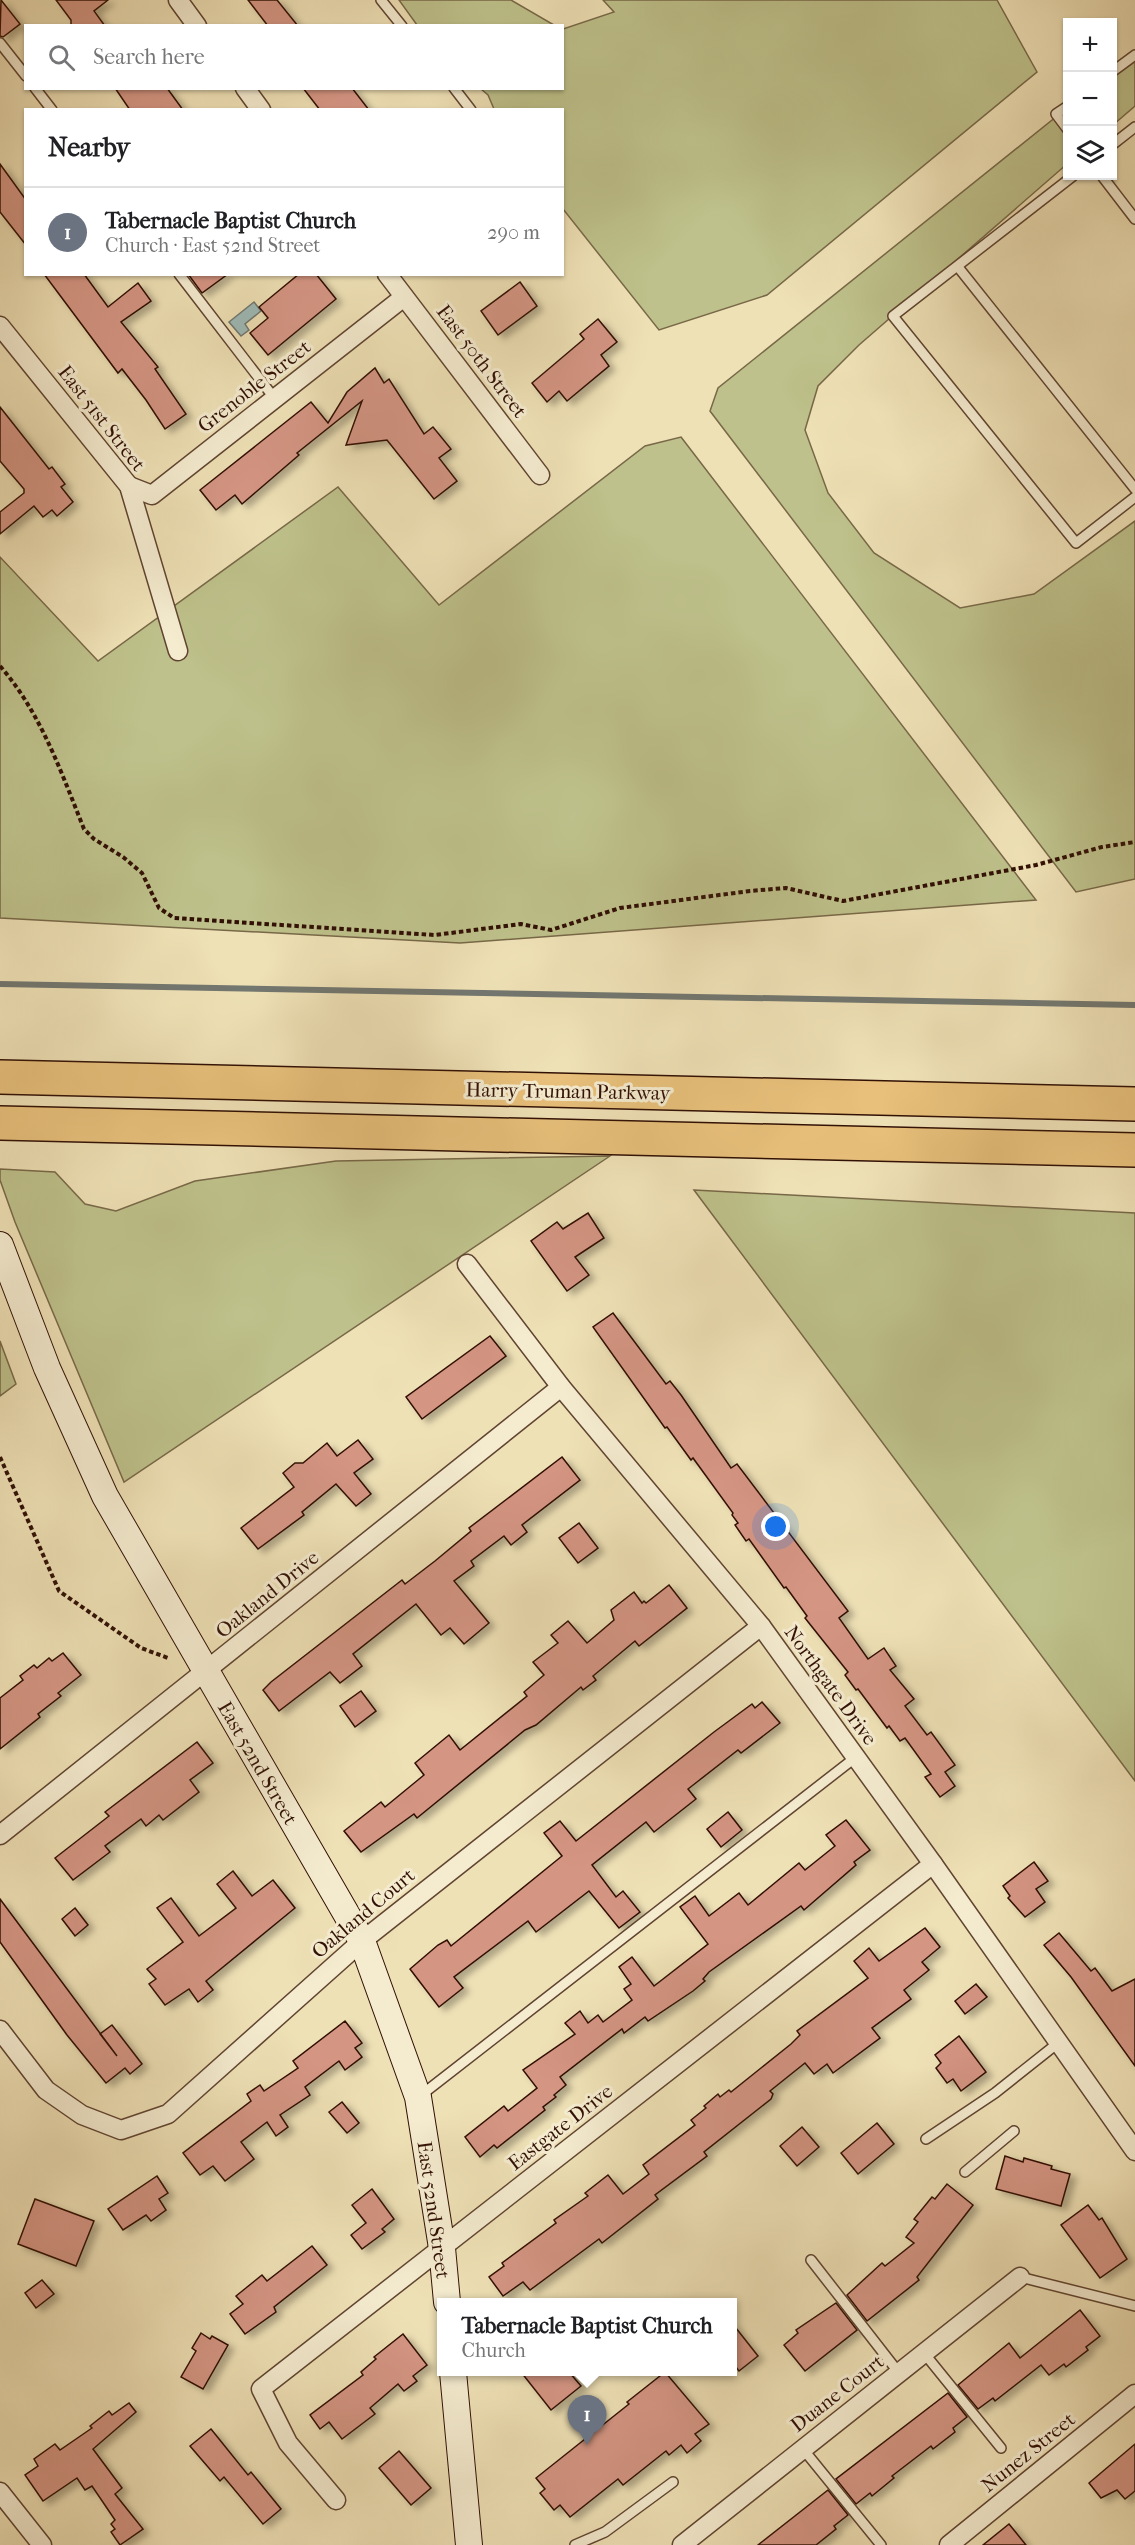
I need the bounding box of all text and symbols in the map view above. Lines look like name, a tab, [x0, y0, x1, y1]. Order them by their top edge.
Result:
map controls	[1063, 18, 1117, 180]
button: +	[1063, 18, 1117, 72]
search box	[24, 24, 564, 90]
icon: search	[45, 41, 78, 74]
text: Search here	[93, 44, 205, 70]
button: −	[1063, 72, 1117, 126]
button: layers	[1063, 126, 1117, 180]
text: Nearby	[48, 132, 130, 163]
text: Tabernacle Baptist Church	[105, 208, 356, 234]
text: 1	[64, 221, 71, 244]
text: 290 m	[487, 221, 540, 244]
text: Church · East 52nd Street	[105, 234, 320, 257]
street label: East 50th Street	[432, 300, 532, 422]
street label: Grenoble Street	[193, 335, 315, 438]
street label: East 51st Street	[53, 361, 150, 476]
street label: Harry Truman Parkway	[465, 1078, 672, 1105]
your location	[761, 1512, 790, 1541]
street label: Oakland Drive	[211, 1546, 323, 1643]
street label: Northgate Drive	[780, 1621, 882, 1750]
street label: East 52nd Street	[213, 1697, 302, 1829]
street label: Oakland Court	[307, 1864, 420, 1963]
street label: Eastgate Drive	[504, 2079, 617, 2175]
street label: East 52nd Street	[412, 2140, 455, 2280]
popup	[437, 2298, 737, 2376]
text: Tabernacle Baptist Church	[462, 2313, 713, 2339]
text: Church	[462, 2339, 526, 2362]
street label: Duane Court	[786, 2350, 889, 2437]
pin: 1	[568, 2396, 606, 2445]
street label: Nunez Street	[977, 2408, 1080, 2497]

